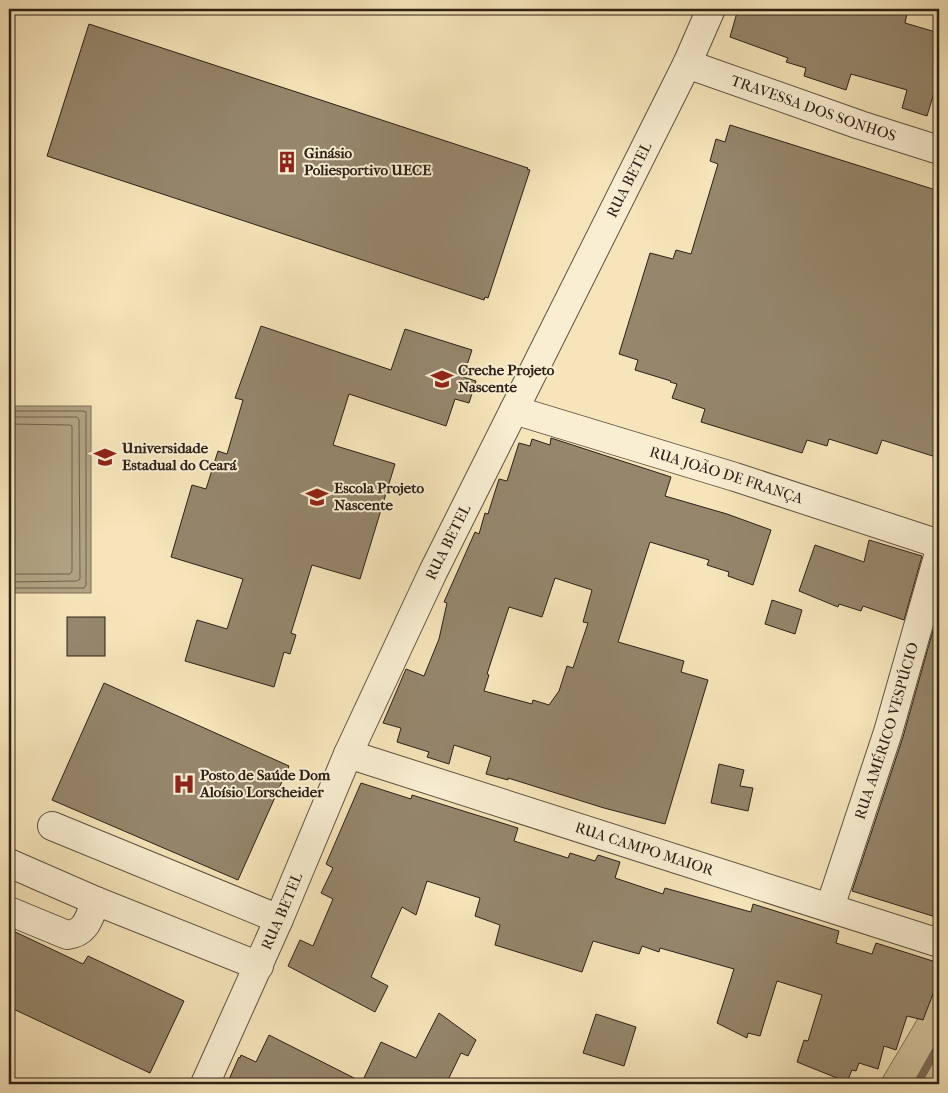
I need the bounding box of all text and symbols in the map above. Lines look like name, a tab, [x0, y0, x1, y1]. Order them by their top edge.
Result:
street label: TRAVESSA DOS SONHOS	[728, 71, 899, 145]
street label: RUA BETEL	[603, 139, 655, 221]
place label: Ginásio Poliesportivo UECE	[304, 144, 432, 179]
building icon: Ginásio Poliesportivo UECE	[274, 149, 300, 175]
place label: Creche Projeto Nascente	[458, 361, 555, 396]
school or university icon: Creche Projeto Nascente	[429, 366, 455, 392]
place label: Universidade Estadual do Ceará	[121, 439, 238, 474]
street label: RUA JOÃO DE FRANÇA	[647, 443, 806, 508]
school or university icon: Universidade Estadual do Ceará	[92, 444, 118, 470]
place label: Escola Projeto Nascente	[334, 479, 425, 514]
school or university icon: Escola Projeto Nascente	[304, 484, 330, 510]
street label: RUA BETEL	[422, 501, 474, 583]
street label: RUA AMÉRICO VESPÚCIO	[851, 640, 922, 822]
place label: Posto de Saúde Dom Aloísio Lorscheider	[199, 766, 331, 801]
hospital icon: Posto de Saúde Dom Aloísio Lorscheider	[171, 771, 197, 797]
street label: RUA CAMPO MAIOR	[573, 818, 717, 880]
street label: RUA BETEL	[257, 870, 306, 953]

